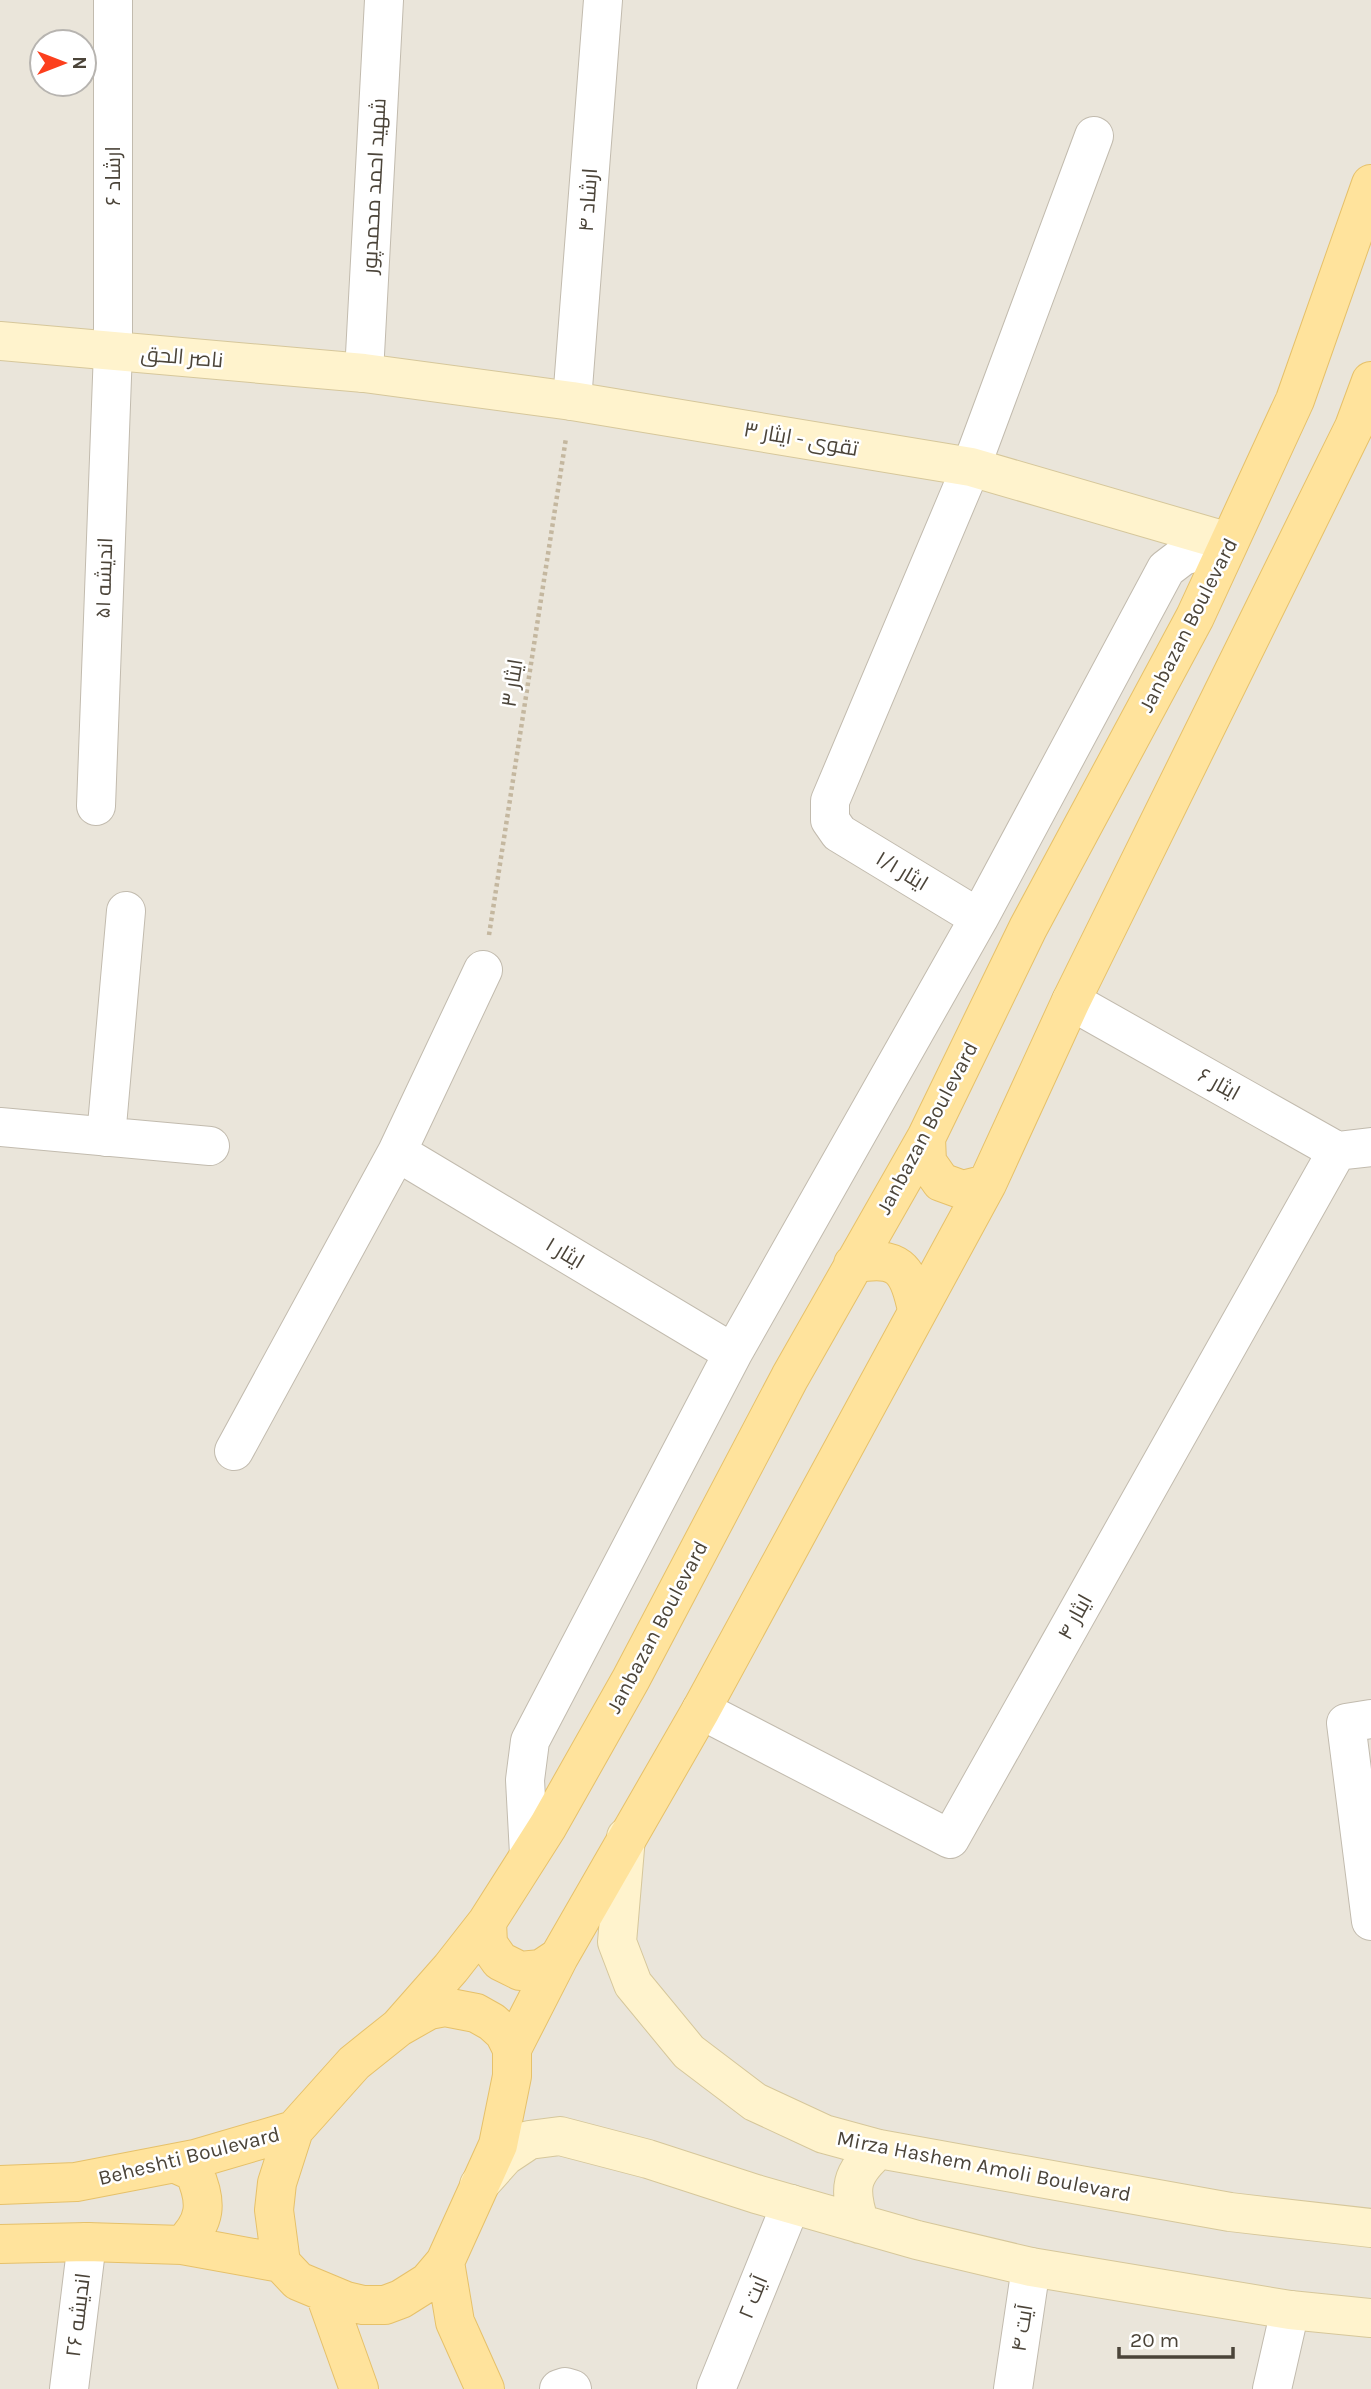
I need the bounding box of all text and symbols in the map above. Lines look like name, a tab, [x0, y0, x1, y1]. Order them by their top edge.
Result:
north arrow	[28, 28, 98, 98]
text: N	[68, 56, 90, 70]
street label: شهید احمد محمدپور	[357, 97, 393, 276]
street label: ارشاد ۶	[101, 146, 125, 206]
street label: ارشاد ۴	[574, 167, 602, 233]
street label: ناصر الحق	[140, 341, 224, 374]
street label: تقوی - ایثار ۳	[742, 417, 860, 462]
street label: Janbazan Boulevard	[1134, 534, 1242, 716]
street label: اندیشه ۵۱	[91, 537, 117, 619]
street label: ایثار ۳	[496, 657, 528, 709]
street label: ایثار ۱/۱	[872, 846, 932, 896]
street label: Janbazan Boulevard	[871, 1038, 983, 1218]
street label: ایثار ۶	[1194, 1063, 1244, 1105]
street label: ایثار ۱	[541, 1232, 589, 1274]
street label: Janbazan Boulevard	[601, 1537, 713, 1717]
street label: ایثار ۴	[1053, 1590, 1097, 1644]
street label: Beheshti Boulevard	[96, 2122, 282, 2190]
street label: Mirza Hashem Amoli Boulevard	[835, 2126, 1133, 2206]
street label: اندیشه ۲۶	[61, 2272, 95, 2358]
street label: آیت ۲	[734, 2272, 773, 2322]
street label: آیت ۴	[1006, 2302, 1038, 2353]
scale bar	[1119, 2316, 1233, 2360]
text: 20 m	[1130, 2328, 1179, 2352]

